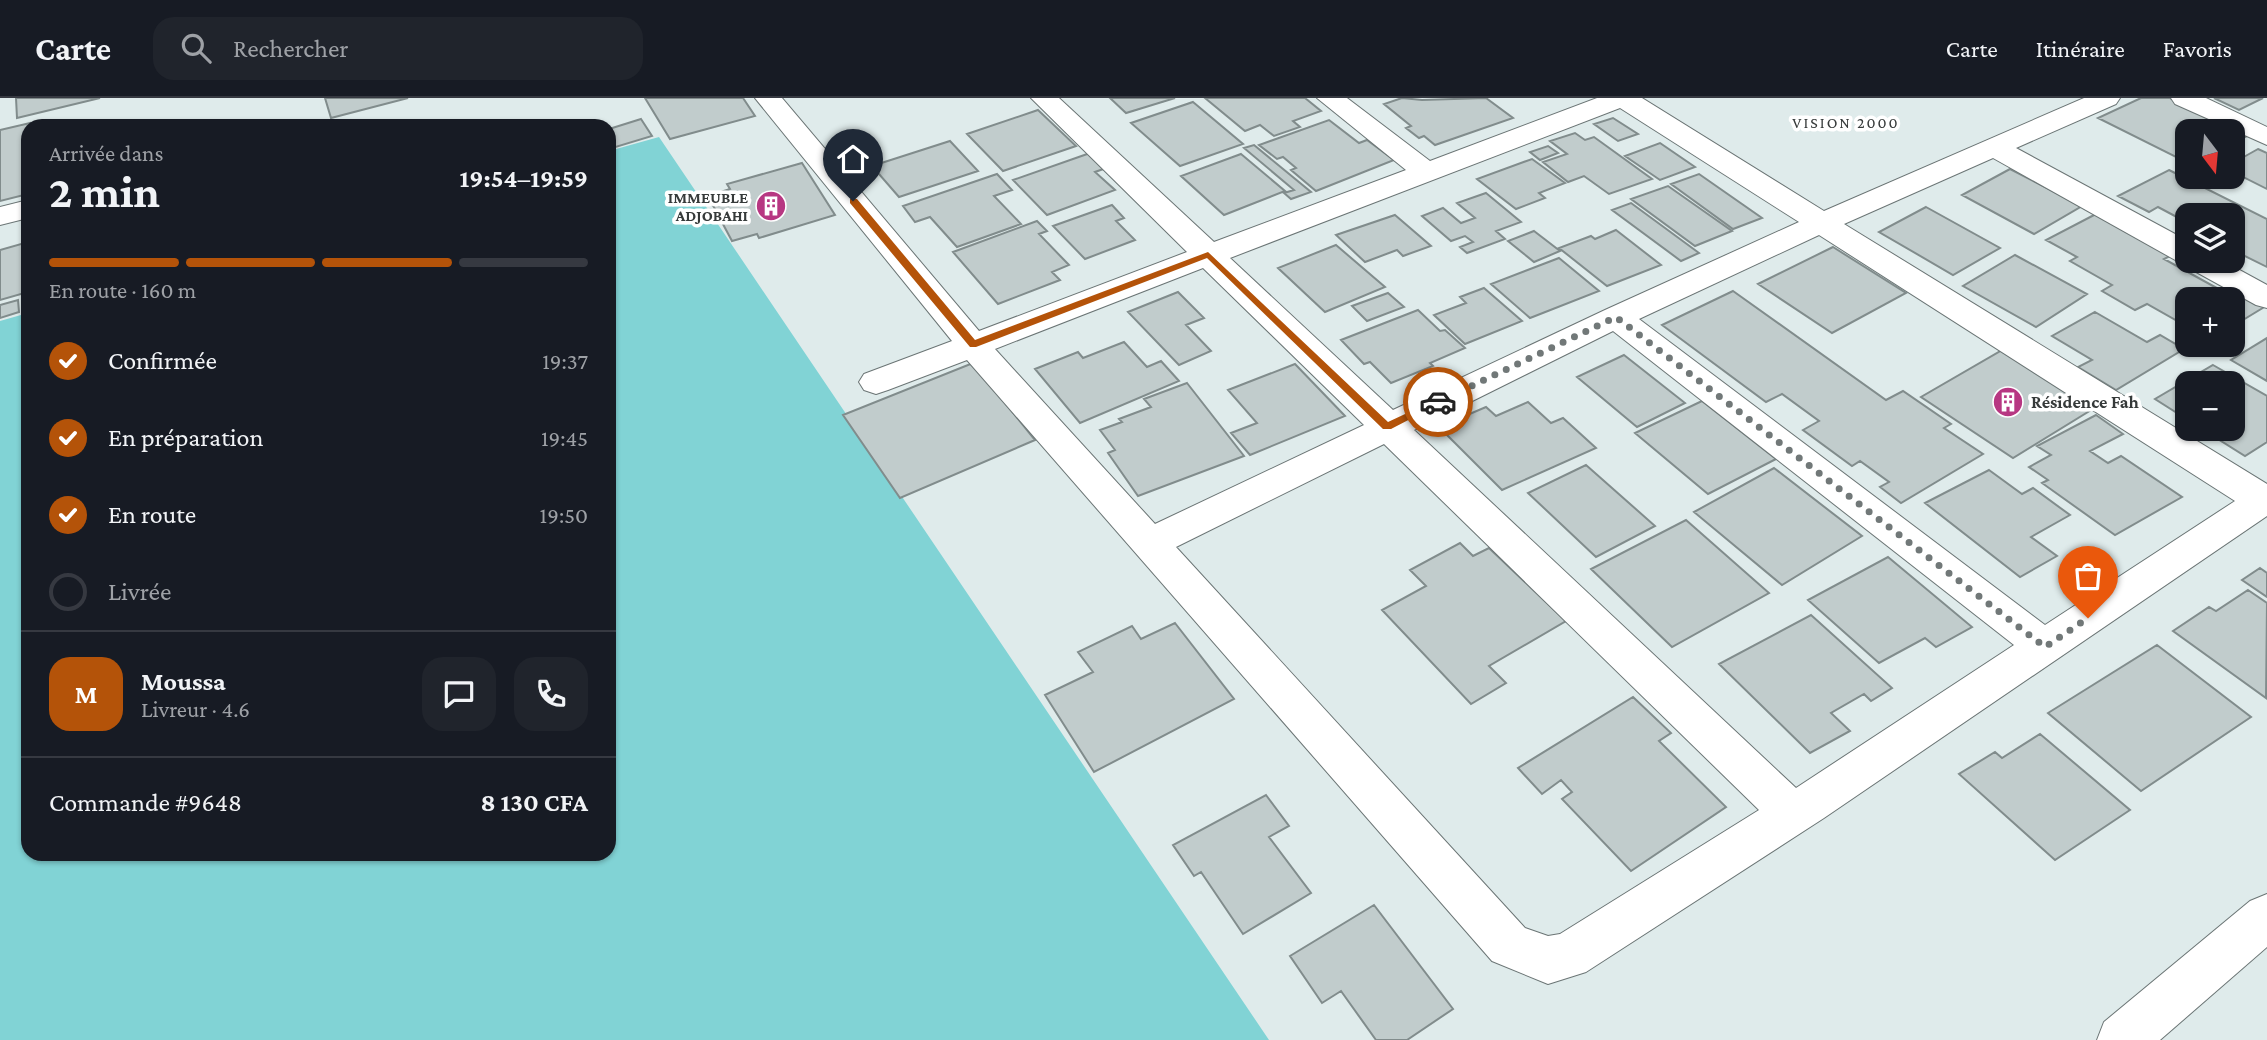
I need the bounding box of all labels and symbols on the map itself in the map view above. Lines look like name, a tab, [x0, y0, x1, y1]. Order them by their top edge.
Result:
district label: VISION 2000	[1792, 114, 1900, 131]
north arrow	[2175, 119, 2245, 189]
pin	[823, 129, 883, 201]
place label: IMMEUBLE ADJOBAHI	[668, 189, 748, 224]
building icon: IMMEUBLE ADJOBAHI	[754, 189, 788, 223]
courier	[1403, 367, 1473, 437]
building icon: Résidence Fah	[1991, 385, 2025, 419]
place label: Résidence Fah	[2031, 392, 2140, 412]
pin	[2058, 546, 2118, 618]

